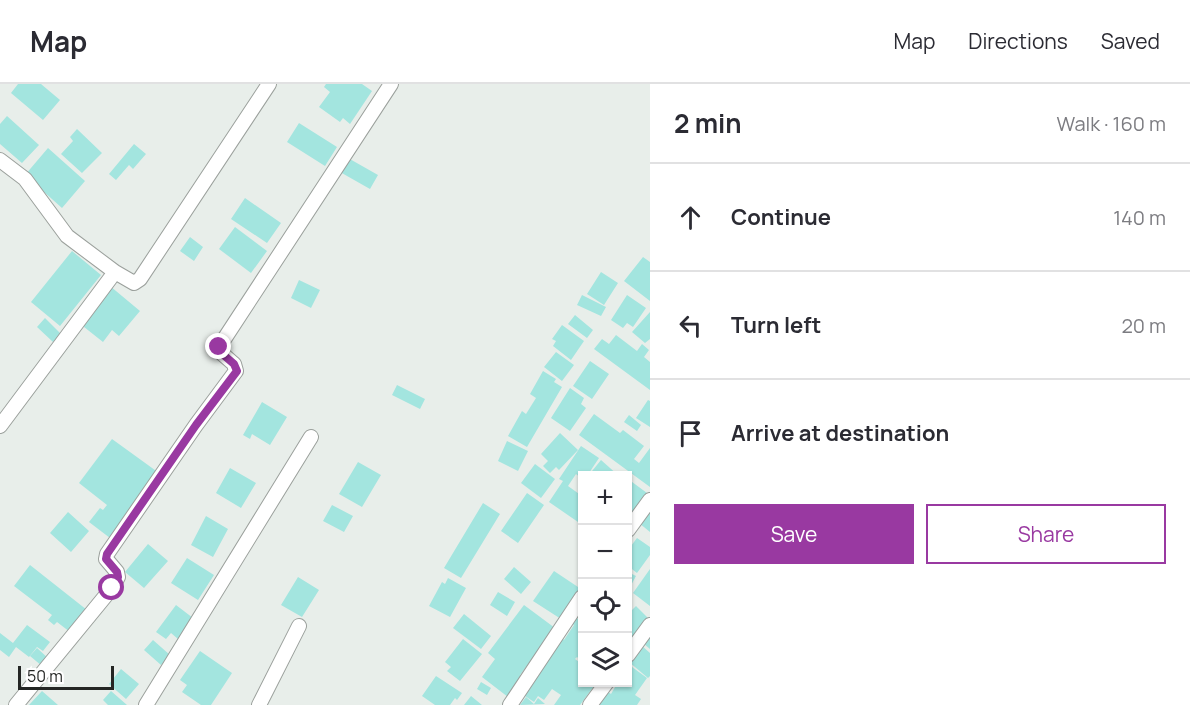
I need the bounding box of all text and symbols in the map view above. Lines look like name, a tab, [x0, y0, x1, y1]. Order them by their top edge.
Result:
text: Map	[30, 22, 87, 60]
text: Map	[894, 27, 935, 55]
text: Directions	[968, 27, 1068, 55]
text: Saved	[1101, 27, 1160, 55]
text: 2 min	[674, 105, 742, 141]
text: Walk · 160 m	[1057, 110, 1166, 137]
icon: ahead	[674, 201, 707, 234]
text: Continue	[731, 202, 831, 232]
text: 140 m	[1113, 204, 1166, 231]
icon: left	[674, 309, 707, 342]
text: Turn left	[731, 310, 821, 340]
text: 20 m	[1121, 312, 1166, 339]
route end	[205, 333, 231, 359]
icon: arrive	[674, 417, 707, 450]
text: Arrive at destination	[731, 418, 949, 448]
map controls	[578, 471, 632, 687]
button: +	[578, 471, 632, 525]
button: Save	[674, 504, 914, 564]
button: Share	[926, 504, 1166, 564]
button: −	[578, 525, 632, 579]
route start	[98, 574, 124, 600]
button: locate	[578, 579, 632, 633]
button: layers	[578, 633, 632, 687]
scale bar	[18, 663, 114, 690]
text: 50 m	[27, 665, 63, 687]

